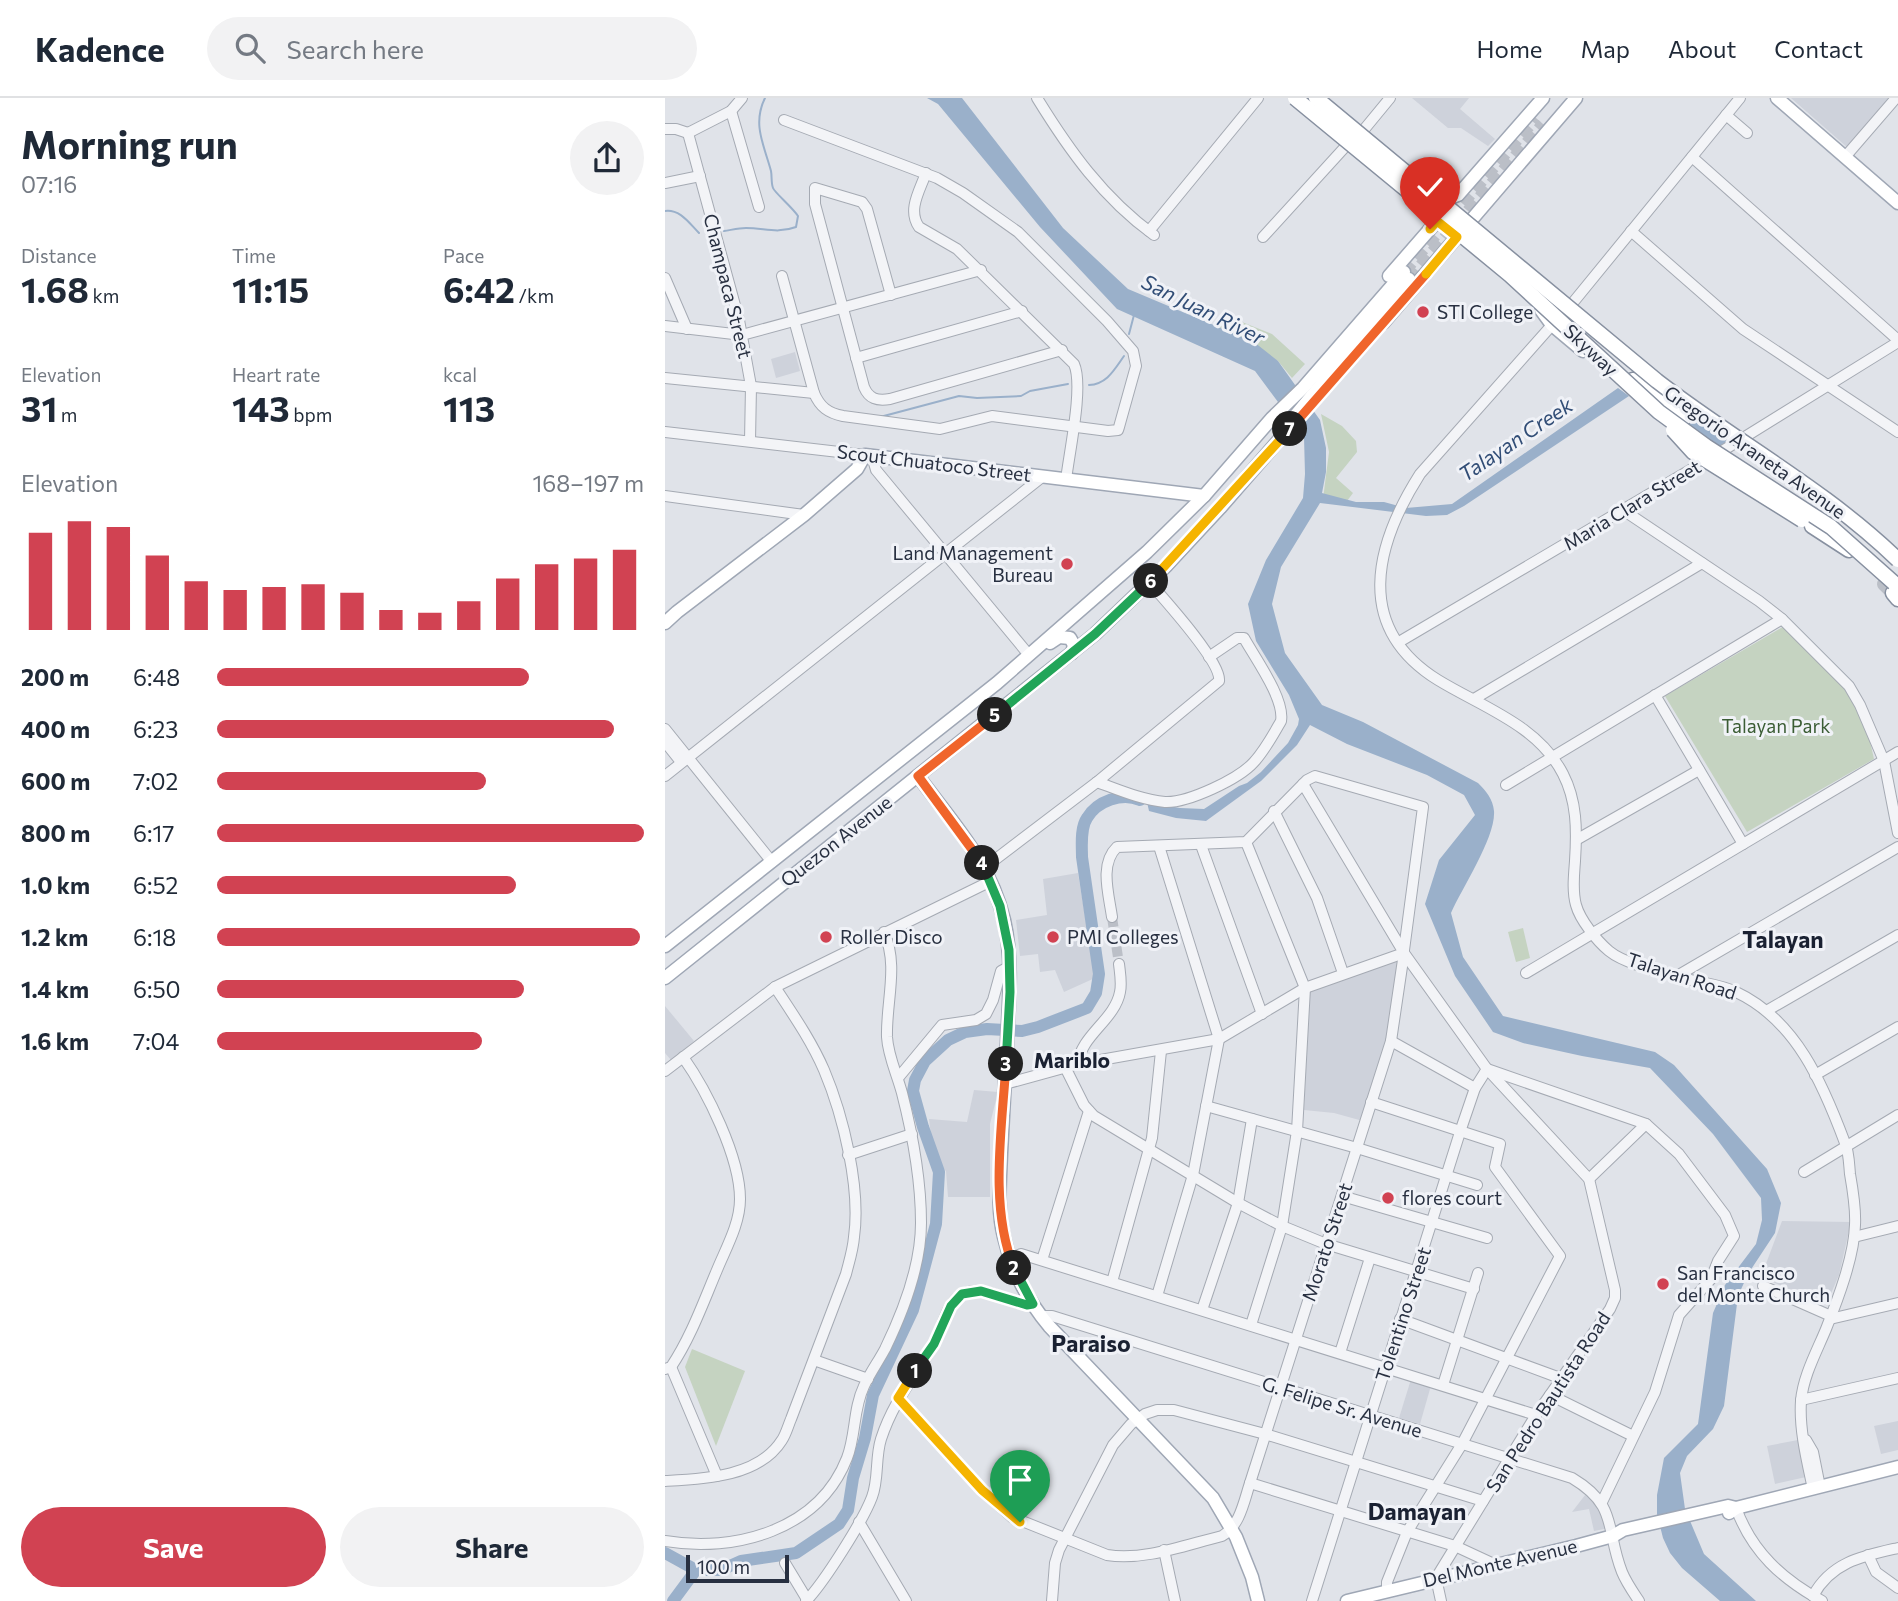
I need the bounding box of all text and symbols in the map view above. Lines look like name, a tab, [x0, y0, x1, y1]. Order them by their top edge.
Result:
search box	[207, 17, 697, 80]
text: Kadence	[35, 28, 165, 69]
icon: search	[231, 29, 269, 67]
text: Search here	[287, 33, 424, 64]
text: Home	[1477, 34, 1543, 63]
text: Map	[1581, 34, 1630, 63]
text: About	[1668, 34, 1736, 63]
text: Contact	[1774, 34, 1863, 63]
text: Morning run	[21, 120, 238, 167]
button: share	[570, 121, 644, 195]
pin	[1400, 157, 1460, 229]
icon: check	[1411, 168, 1449, 206]
text: 07:16	[21, 170, 77, 198]
street label: Champaca Street	[699, 211, 758, 361]
text: Distance	[21, 244, 97, 267]
text: Time	[232, 244, 276, 267]
text: Pace	[443, 244, 484, 267]
text: 1.68	[21, 267, 89, 310]
text: 11:15	[232, 267, 309, 310]
text: 6:42	[443, 267, 515, 310]
water label: San Juan River	[1138, 268, 1270, 349]
text: km	[89, 284, 119, 307]
text: /km	[515, 284, 554, 307]
place label: STI College	[1437, 300, 1533, 323]
marker: STI College	[1415, 304, 1431, 320]
street label: Skyway	[1559, 319, 1623, 381]
text: Elevation	[21, 363, 101, 386]
text: Heart rate	[232, 363, 320, 386]
text: kcal	[443, 363, 477, 386]
street label: Gregorio Araneta Avenue	[1660, 380, 1850, 523]
text: 31	[21, 386, 57, 429]
text: 143	[232, 386, 290, 429]
text: 113	[443, 386, 495, 429]
water label: Talayan Creek	[1453, 391, 1577, 486]
text: m	[57, 403, 77, 426]
text: bpm	[290, 403, 332, 426]
pin: 7	[1273, 412, 1307, 446]
text: 7	[1284, 417, 1295, 440]
street label: Scout Chuatoco Street	[836, 439, 1033, 486]
street label: Maria Clara Street	[1559, 454, 1705, 555]
text: Elevation	[21, 469, 118, 497]
text: 168–197 m	[532, 469, 644, 497]
place label: Land Management Bureau	[893, 541, 1053, 586]
marker: Land Management Bureau	[1059, 556, 1075, 572]
pin: 6	[1133, 564, 1169, 598]
text: 6	[1145, 569, 1156, 592]
text: 200 m	[21, 663, 89, 691]
text: 6:48	[133, 663, 180, 691]
pin: 5	[977, 698, 1013, 732]
text: 5	[989, 703, 1000, 726]
park label: Talayan Park	[1722, 714, 1830, 737]
text: 400 m	[21, 715, 90, 743]
text: 6:23	[133, 715, 178, 743]
text: 600 m	[21, 767, 90, 795]
text: 7:02	[133, 767, 178, 795]
street label: Quezon Avenue	[776, 790, 896, 891]
text: 800 m	[21, 819, 90, 847]
text: 6:17	[133, 819, 174, 847]
pin: 4	[965, 846, 999, 880]
text: 4	[976, 851, 987, 874]
text: 1.0 km	[21, 871, 90, 899]
text: 6:52	[133, 871, 178, 899]
text: 1.2 km	[21, 923, 88, 951]
text: 6:18	[133, 923, 176, 951]
place label: Roller Disco	[840, 925, 943, 948]
place label: PMI Colleges	[1067, 925, 1179, 948]
district label: Talayan	[1742, 925, 1824, 953]
marker: Roller Disco	[818, 929, 834, 945]
marker: PMI Colleges	[1045, 929, 1061, 945]
street label: Talayan Road	[1625, 947, 1740, 1004]
text: 1.4 km	[21, 975, 89, 1003]
text: 6:50	[133, 975, 181, 1003]
text: 1.6 km	[21, 1027, 89, 1055]
text: 7:04	[133, 1027, 179, 1055]
pin: 3	[989, 1046, 1023, 1082]
district label: Mariblo	[1034, 1047, 1110, 1072]
text: 3	[1000, 1052, 1011, 1075]
street label: Morato Street	[1297, 1180, 1357, 1304]
place label: flores court	[1402, 1186, 1502, 1209]
marker: flores court	[1380, 1190, 1396, 1206]
street label: Tolentino Street	[1370, 1243, 1435, 1384]
pin: 2	[997, 1250, 1031, 1286]
text: 2	[1008, 1256, 1019, 1279]
place label: San Francisco del Monte Church	[1677, 1261, 1830, 1306]
marker: San Francisco del Monte Church	[1655, 1276, 1671, 1292]
street label: San Pedro Bautista Road	[1481, 1307, 1614, 1496]
district label: Paraiso	[1051, 1329, 1131, 1357]
pin: 1	[897, 1354, 933, 1388]
text: 1	[910, 1359, 919, 1382]
street label: G. Felipe Sr. Avenue	[1259, 1371, 1425, 1442]
pin	[990, 1450, 1050, 1522]
icon: arrive	[1001, 1461, 1039, 1499]
district label: Damayan	[1368, 1497, 1466, 1525]
button: Save	[21, 1507, 326, 1587]
button: Share	[340, 1507, 644, 1587]
street label: Del Monte Avenue	[1421, 1534, 1579, 1591]
scale bar	[686, 1552, 789, 1584]
text: 100 m	[697, 1555, 750, 1578]

